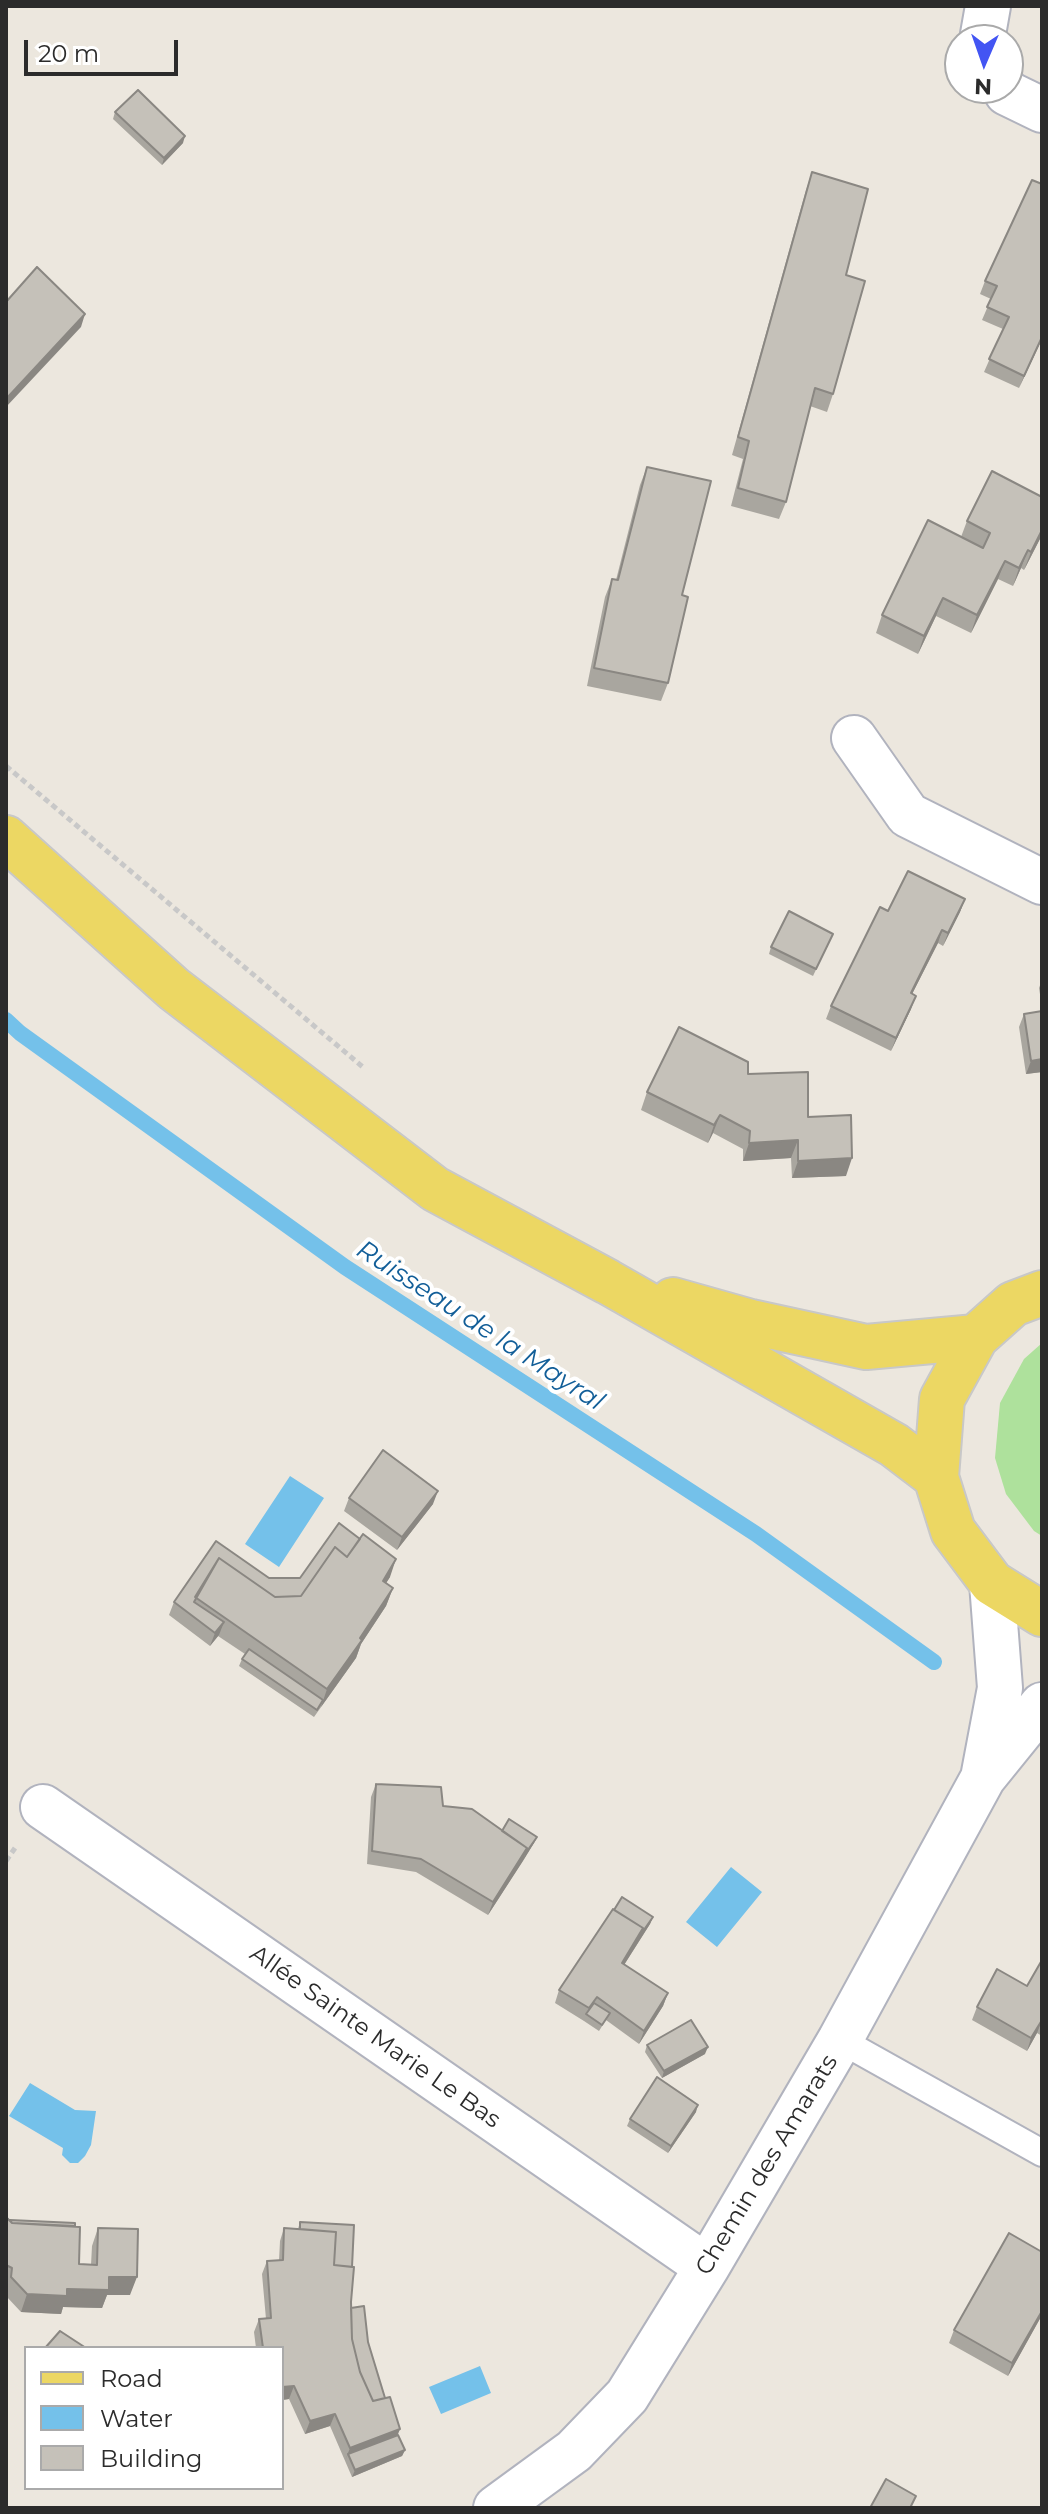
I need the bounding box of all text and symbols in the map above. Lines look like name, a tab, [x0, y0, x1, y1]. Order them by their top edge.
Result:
scale bar	[28, 24, 182, 74]
north arrow	[944, 24, 1024, 104]
text: 20 m	[38, 39, 99, 68]
text: N	[974, 73, 993, 100]
water label: Ruisseau de la Mayral	[350, 1234, 610, 1418]
street label: Allée Sainte Marie Le Bas	[244, 1939, 506, 2135]
street label: Chemin des Amarats	[690, 2050, 844, 2280]
legend	[24, 2346, 284, 2490]
text: Road	[100, 2364, 163, 2393]
text: Water	[100, 2404, 173, 2433]
text: Building	[100, 2444, 203, 2473]

